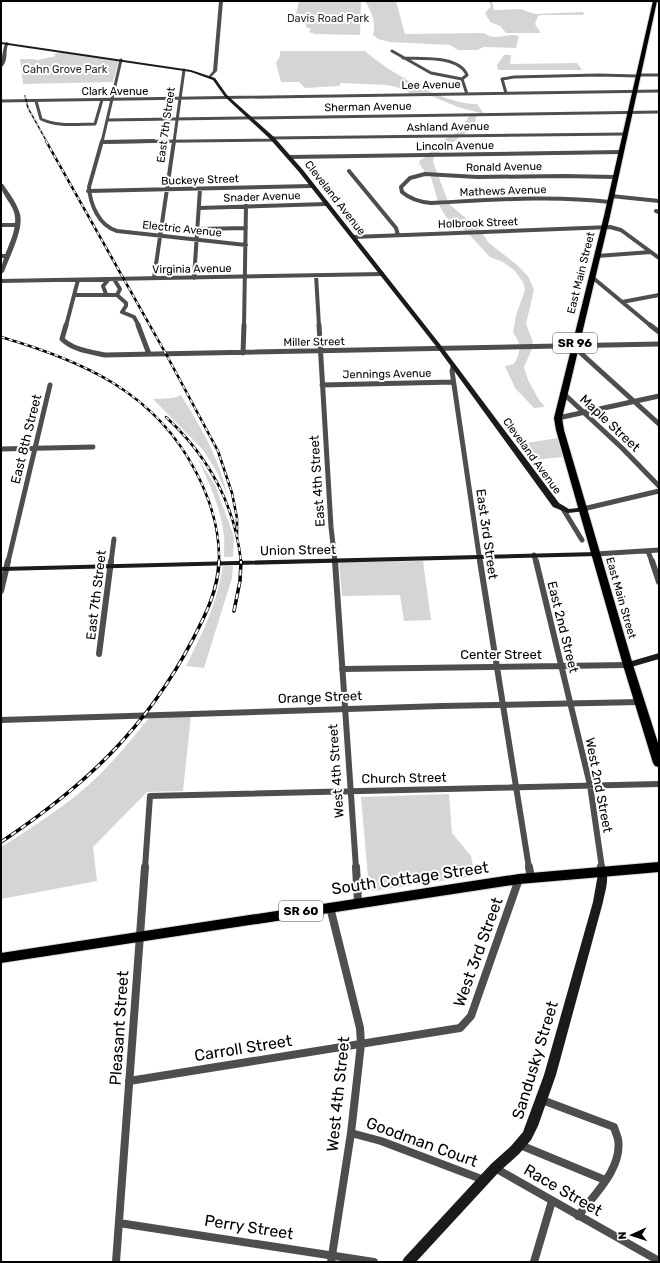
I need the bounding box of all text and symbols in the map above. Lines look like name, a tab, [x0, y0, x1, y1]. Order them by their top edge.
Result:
park label: Davis Road Park	[287, 12, 369, 25]
park label: Cahn Grove Park	[23, 63, 108, 76]
street label: Lee Avenue	[401, 78, 461, 92]
street label: Clark Avenue	[82, 85, 148, 98]
street label: East 7th Street	[154, 86, 178, 164]
street label: Sherman Avenue	[324, 100, 412, 114]
street label: Ashland Avenue	[407, 120, 489, 134]
street label: Lincoln Avenue	[416, 139, 494, 153]
street label: Cleveland Avenue	[302, 158, 368, 238]
street label: Ronald Avenue	[466, 160, 542, 174]
street label: Buckeye Street	[161, 172, 240, 188]
street label: Mathews Avenue	[459, 183, 547, 199]
street label: Snader Avenue	[223, 189, 301, 205]
street label: Holbrook Street	[438, 215, 519, 231]
street label: Electric Avenue	[142, 218, 222, 240]
street label: East Main Street	[565, 230, 598, 315]
street label: Virginia Avenue	[152, 262, 232, 276]
road number: SR 96	[553, 333, 597, 353]
street label: Miller Street	[283, 335, 345, 349]
street label: Jennings Avenue	[342, 367, 432, 381]
street label: Maple Street	[577, 391, 643, 455]
street label: East 8th Street	[8, 393, 44, 485]
street label: Cleveland Avenue	[500, 415, 564, 497]
street label: East 4th Street	[306, 435, 328, 527]
street label: East 3rd Street	[473, 488, 501, 580]
street label: Union Street	[260, 542, 336, 558]
street label: East 7th Street	[83, 549, 109, 641]
street label: East Main Street	[603, 556, 639, 641]
street label: East 2nd Street	[544, 580, 582, 674]
street label: Center Street	[460, 647, 542, 662]
street label: Orange Street	[278, 688, 363, 707]
street label: West 4th Street	[325, 724, 347, 818]
street label: West 2nd Street	[582, 736, 616, 834]
street label: Church Street	[361, 770, 447, 786]
street label: South Cottage Street	[330, 858, 490, 898]
street label: West 3rd Street	[449, 895, 507, 1009]
road number: SR 60	[279, 901, 323, 921]
street label: Pleasant Street	[106, 970, 132, 1086]
street label: Sandusky Street	[508, 999, 562, 1121]
street label: Carroll Street	[193, 1031, 293, 1065]
street label: West 4th Street	[322, 1035, 354, 1153]
street label: Goodman Court	[364, 1113, 480, 1171]
street label: Race Street	[520, 1160, 606, 1220]
street label: Perry Street	[203, 1211, 295, 1243]
north arrow	[612, 1215, 652, 1255]
text: N	[616, 1231, 629, 1240]

